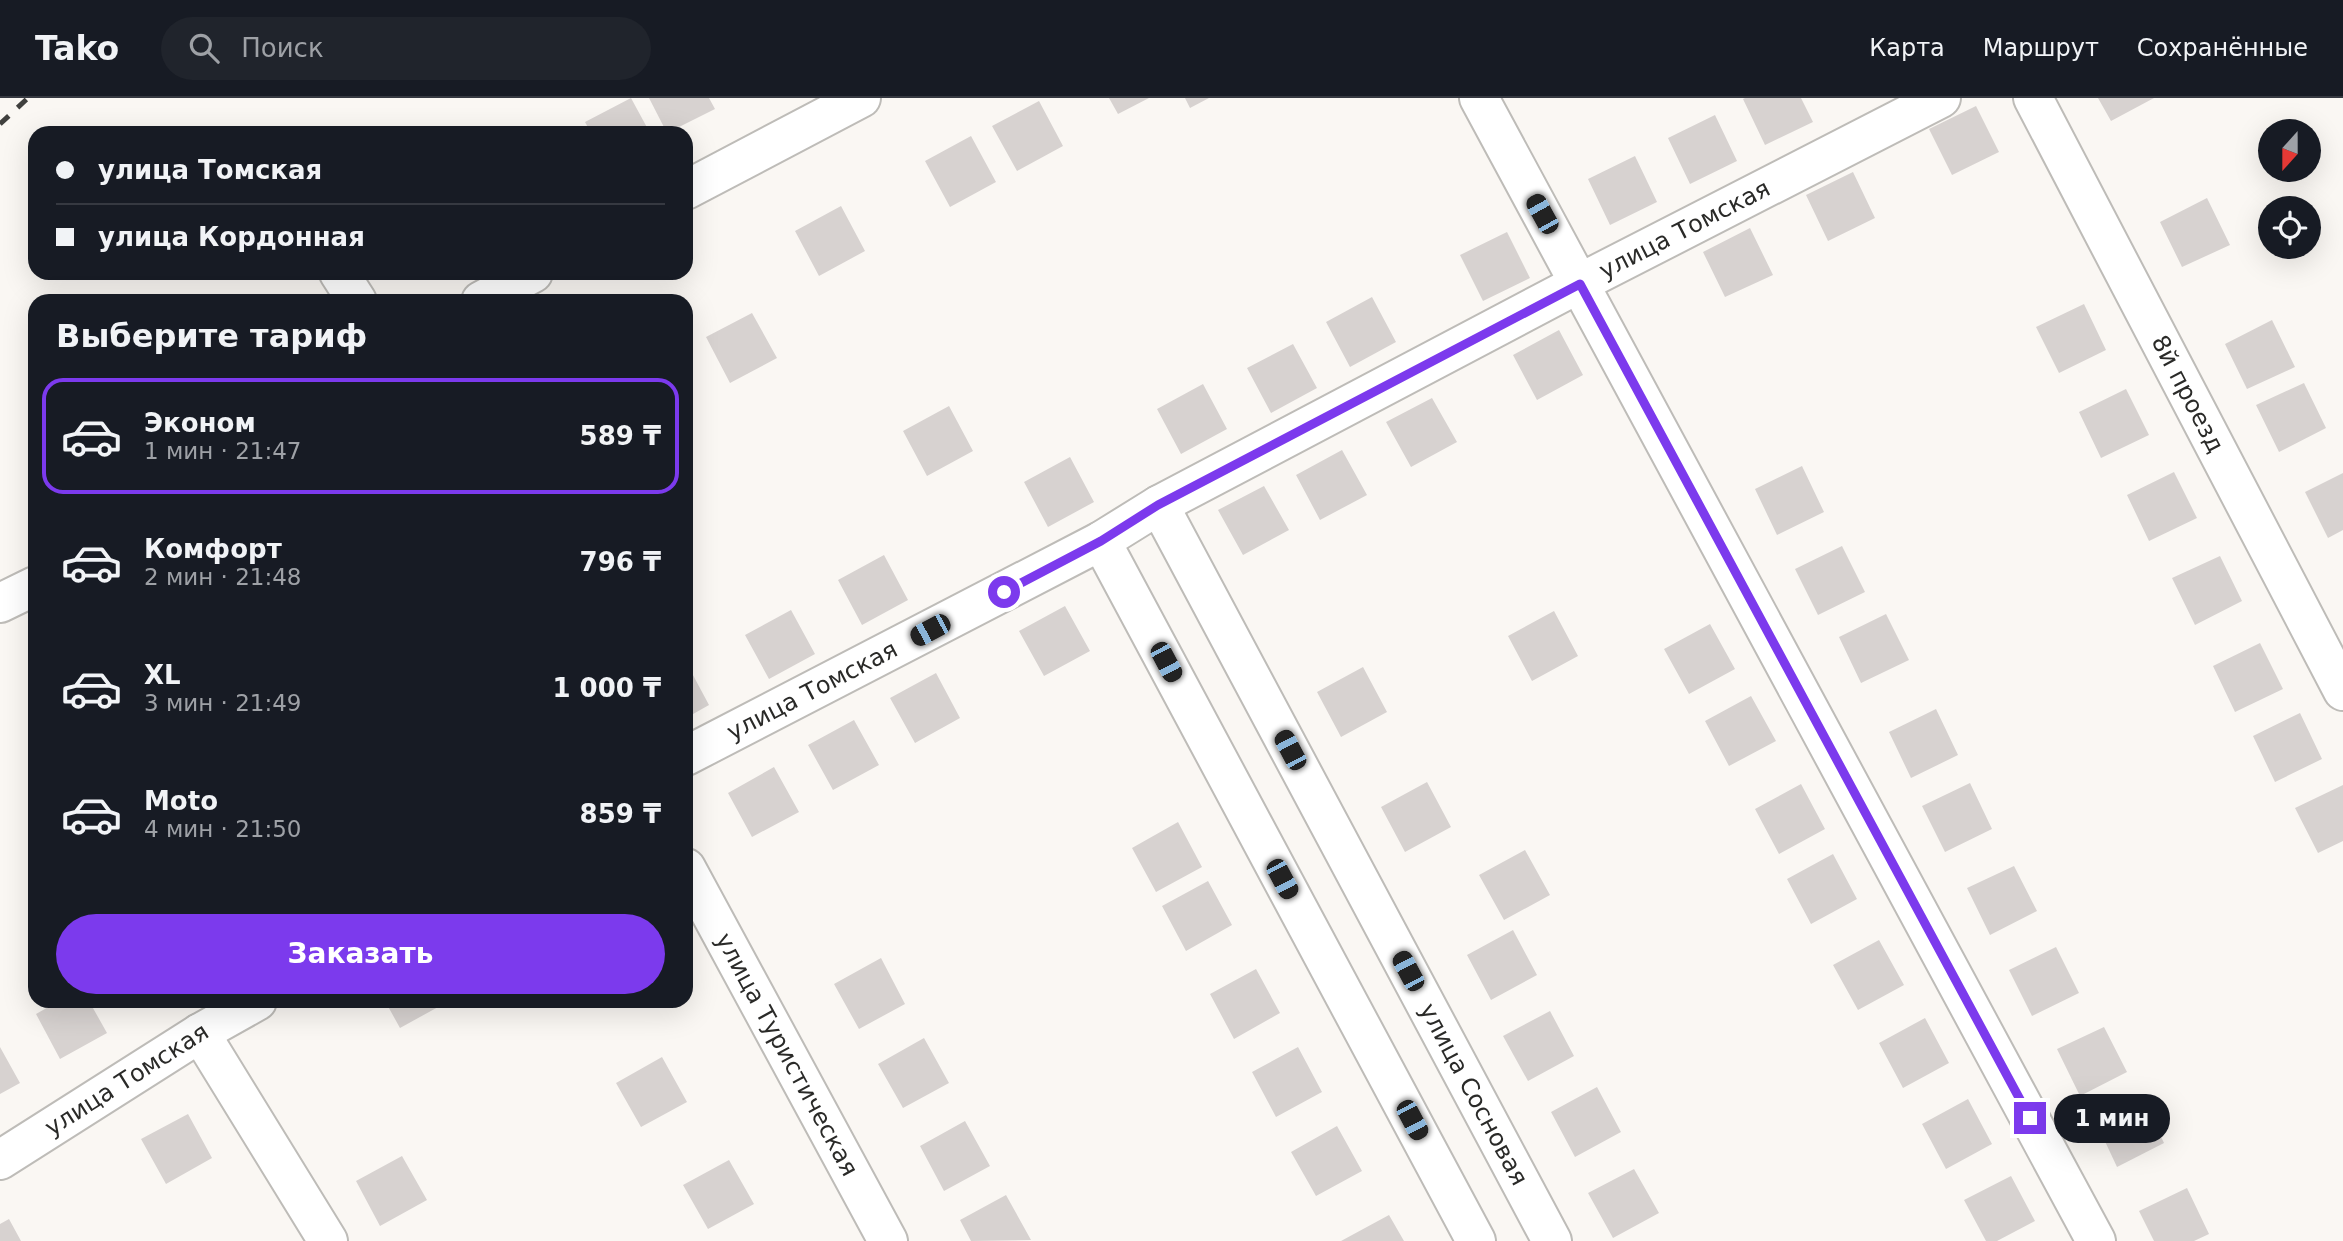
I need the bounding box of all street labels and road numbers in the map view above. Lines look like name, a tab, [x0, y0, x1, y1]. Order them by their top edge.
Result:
street label: улица Томская	[1594, 174, 1775, 285]
street label: 8й проезд	[2146, 331, 2230, 457]
street label: улица Томская	[722, 635, 902, 746]
street label: улица Туристическая	[710, 928, 864, 1181]
street label: улица Сосновая	[1414, 998, 1534, 1190]
street label: улица Томская	[40, 1017, 214, 1142]

